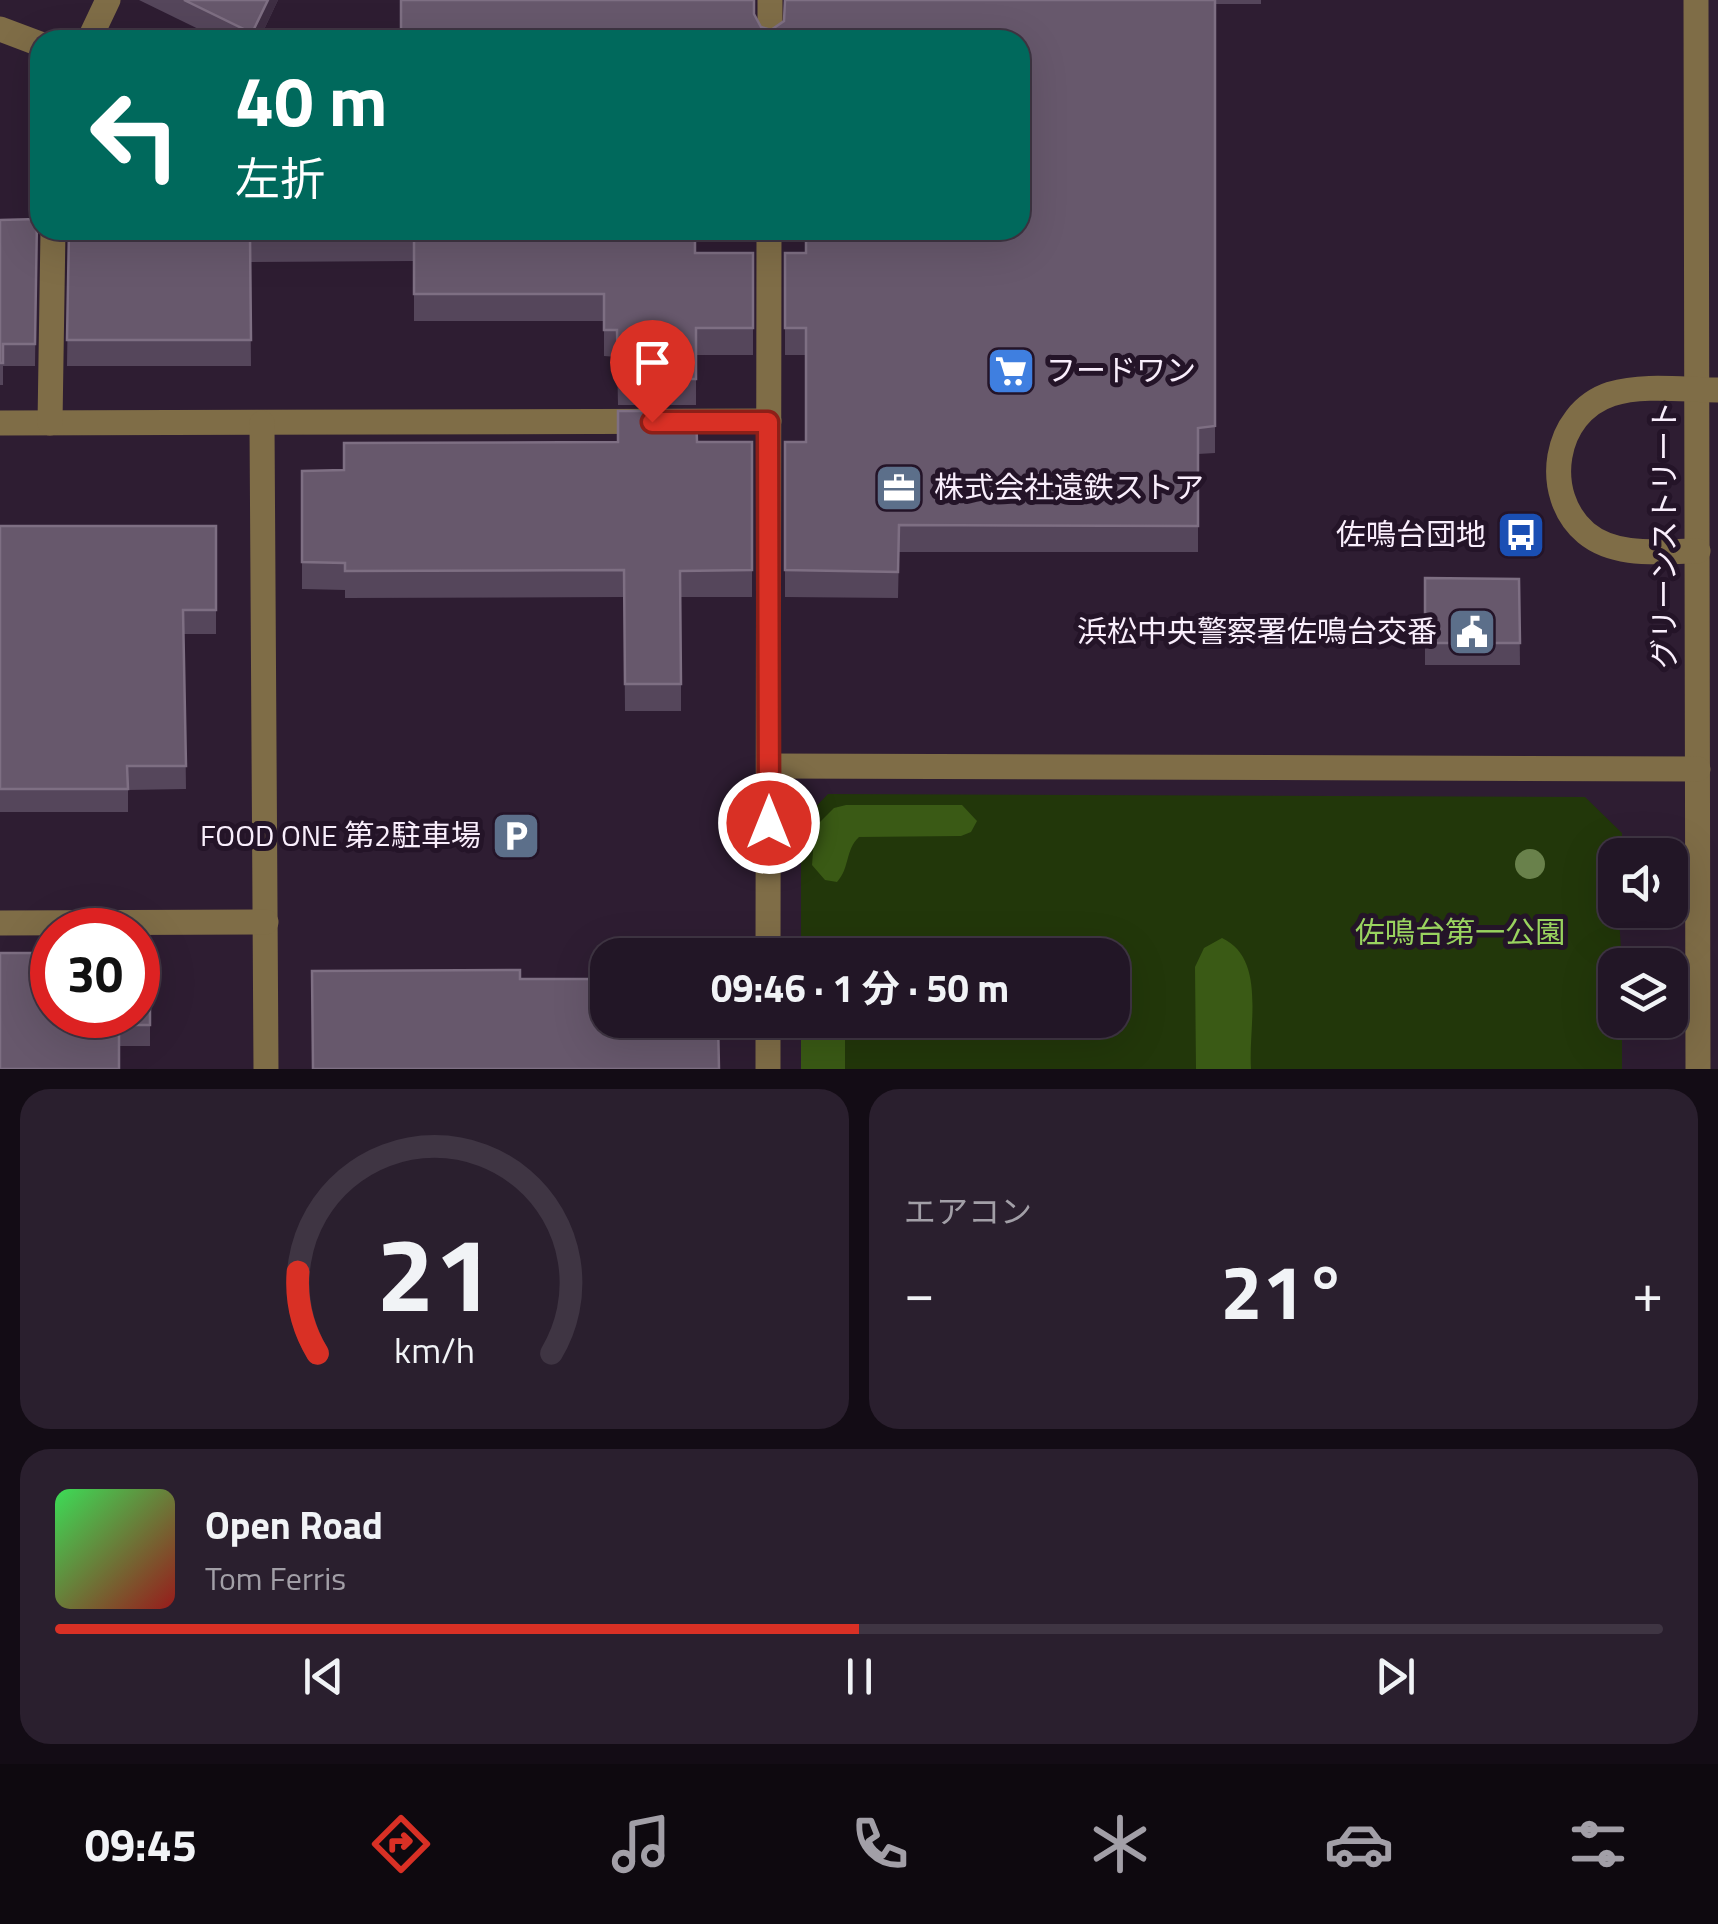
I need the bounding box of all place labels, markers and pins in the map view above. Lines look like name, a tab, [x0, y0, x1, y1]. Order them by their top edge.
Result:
pin	[610, 320, 695, 423]
supermarket icon: フードワン	[985, 345, 1037, 397]
place label: フードワン	[1046, 347, 1196, 393]
office icon: 株式会社遠鉄ストア	[873, 462, 925, 514]
place label: 株式会社遠鉄ストア	[934, 464, 1204, 510]
bus stop icon: 佐鳴台団地	[1495, 509, 1547, 561]
place label: 佐鳴台団地	[1336, 511, 1486, 557]
public building icon: 浜松中央警察署佐鳴台交番	[1446, 606, 1498, 658]
place label: 浜松中央警察署佐鳴台交番	[1077, 608, 1437, 654]
parking icon: FOOD ONE 第2駐車場	[490, 810, 542, 862]
place label: FOOD ONE 第2駐車場	[200, 812, 481, 858]

